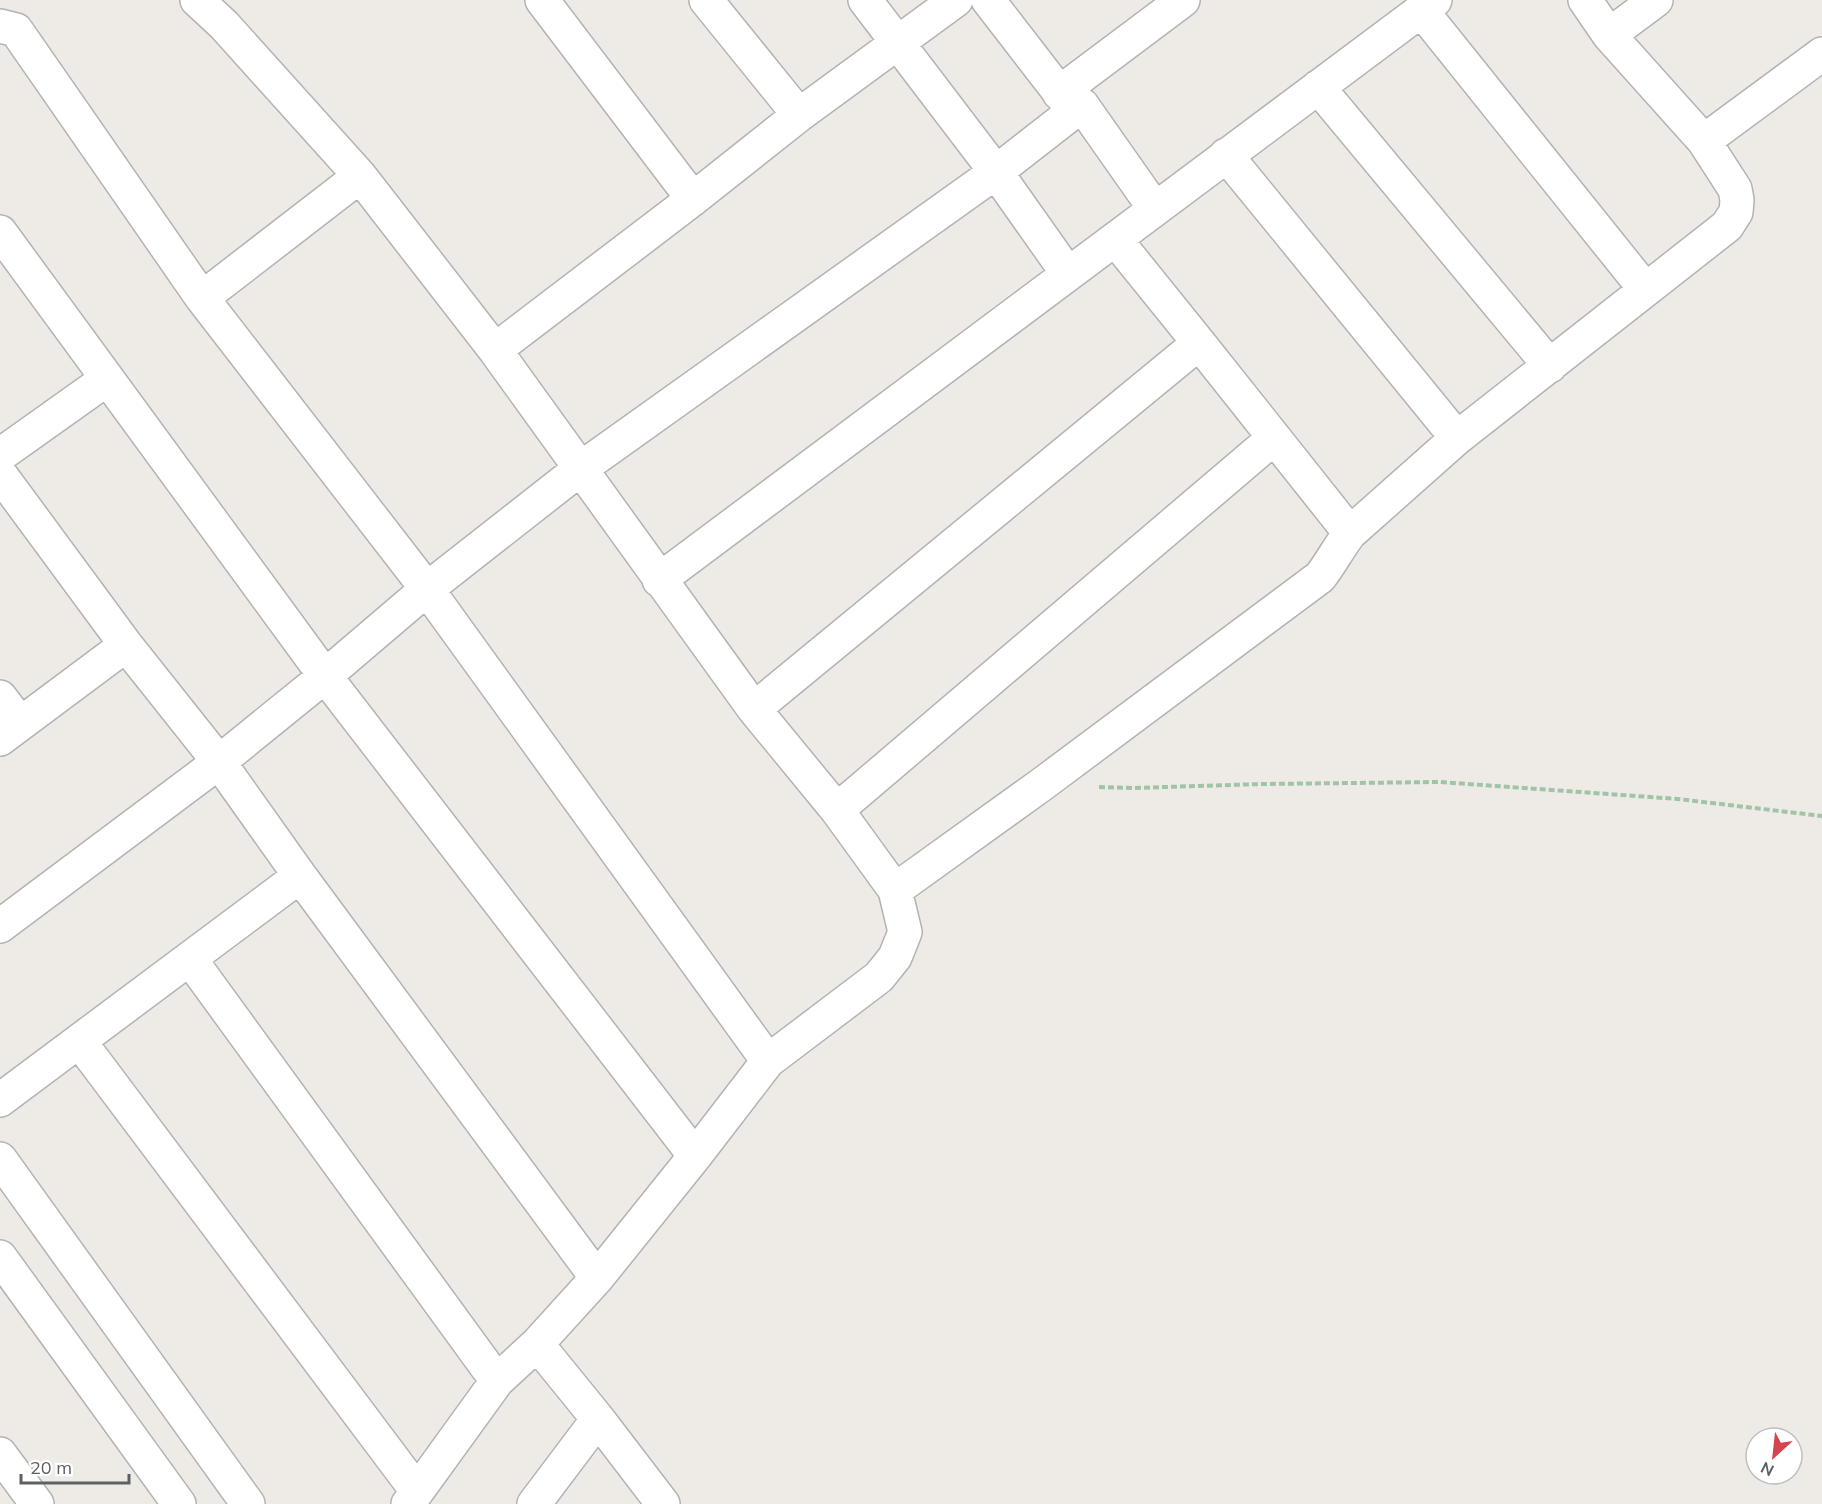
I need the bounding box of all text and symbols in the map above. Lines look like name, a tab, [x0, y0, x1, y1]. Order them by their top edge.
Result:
north arrow	[1744, 1426, 1804, 1486]
scale bar	[21, 1447, 129, 1485]
text: 20 m	[30, 1456, 72, 1479]
text: N	[1757, 1458, 1777, 1481]

